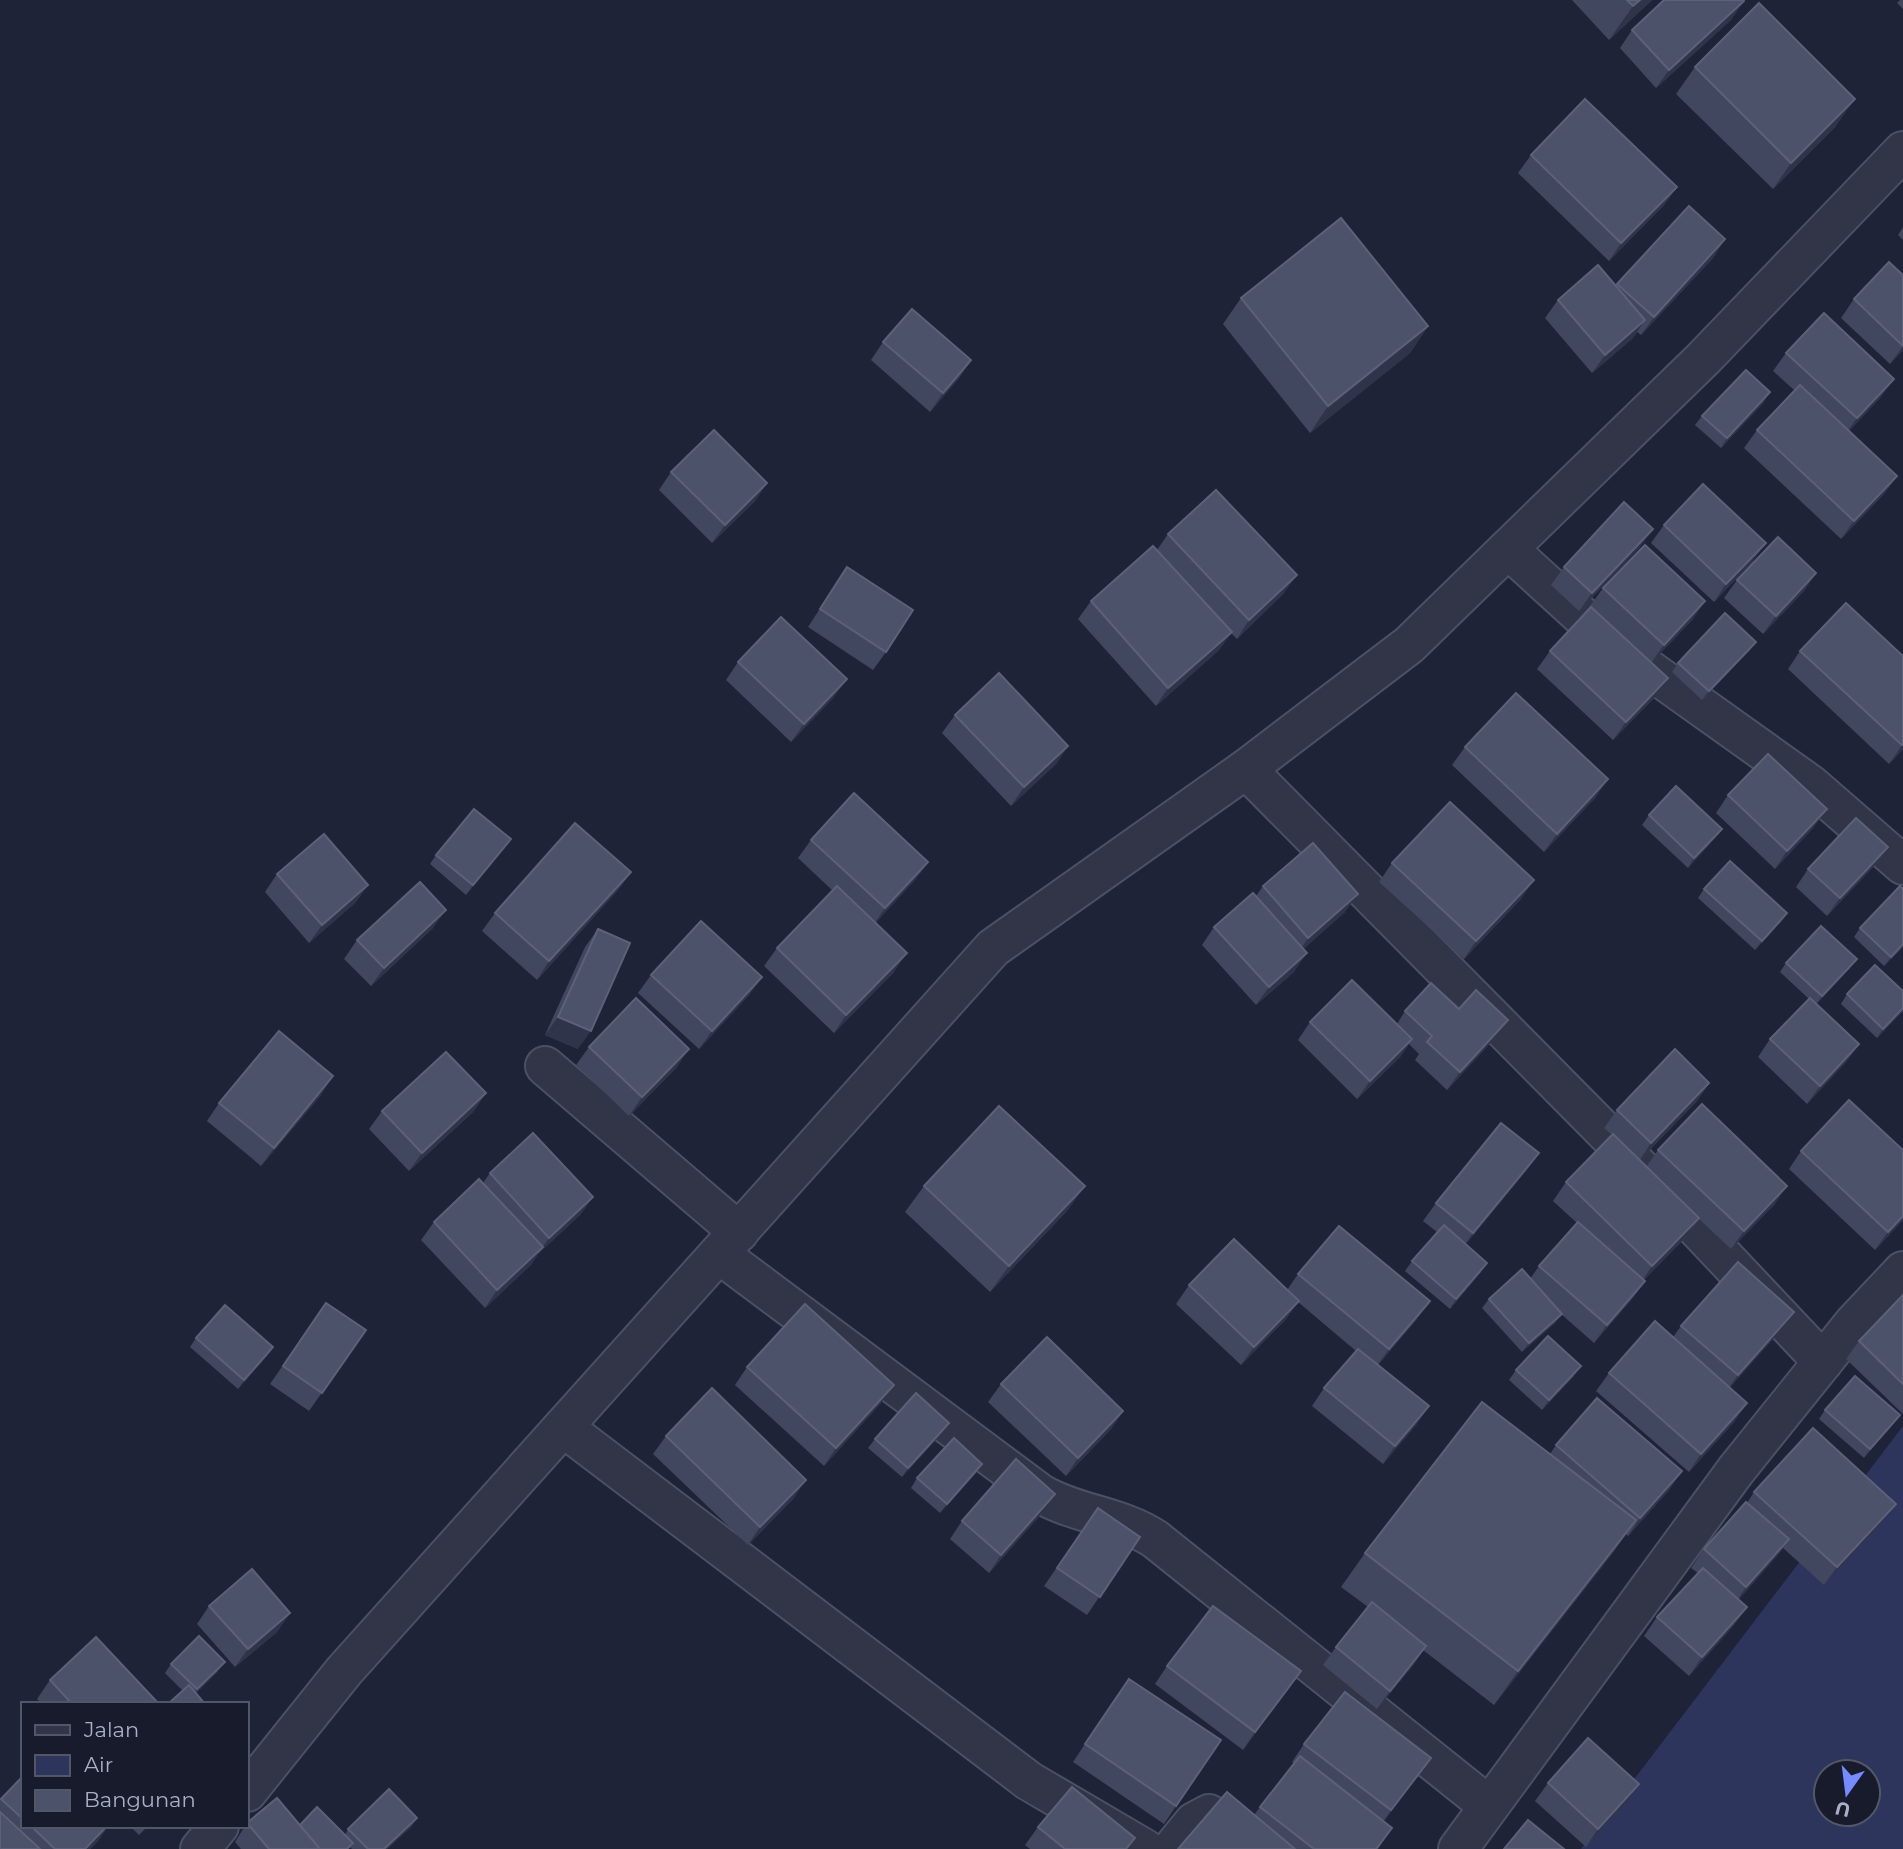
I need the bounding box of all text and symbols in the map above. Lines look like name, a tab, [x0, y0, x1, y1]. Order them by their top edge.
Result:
legend	[21, 1702, 248, 1828]
text: Jalan	[83, 1717, 139, 1742]
text: Air	[84, 1752, 113, 1777]
north arrow	[1812, 1758, 1882, 1828]
text: Bangunan	[84, 1787, 196, 1812]
text: U	[1833, 1796, 1853, 1822]

